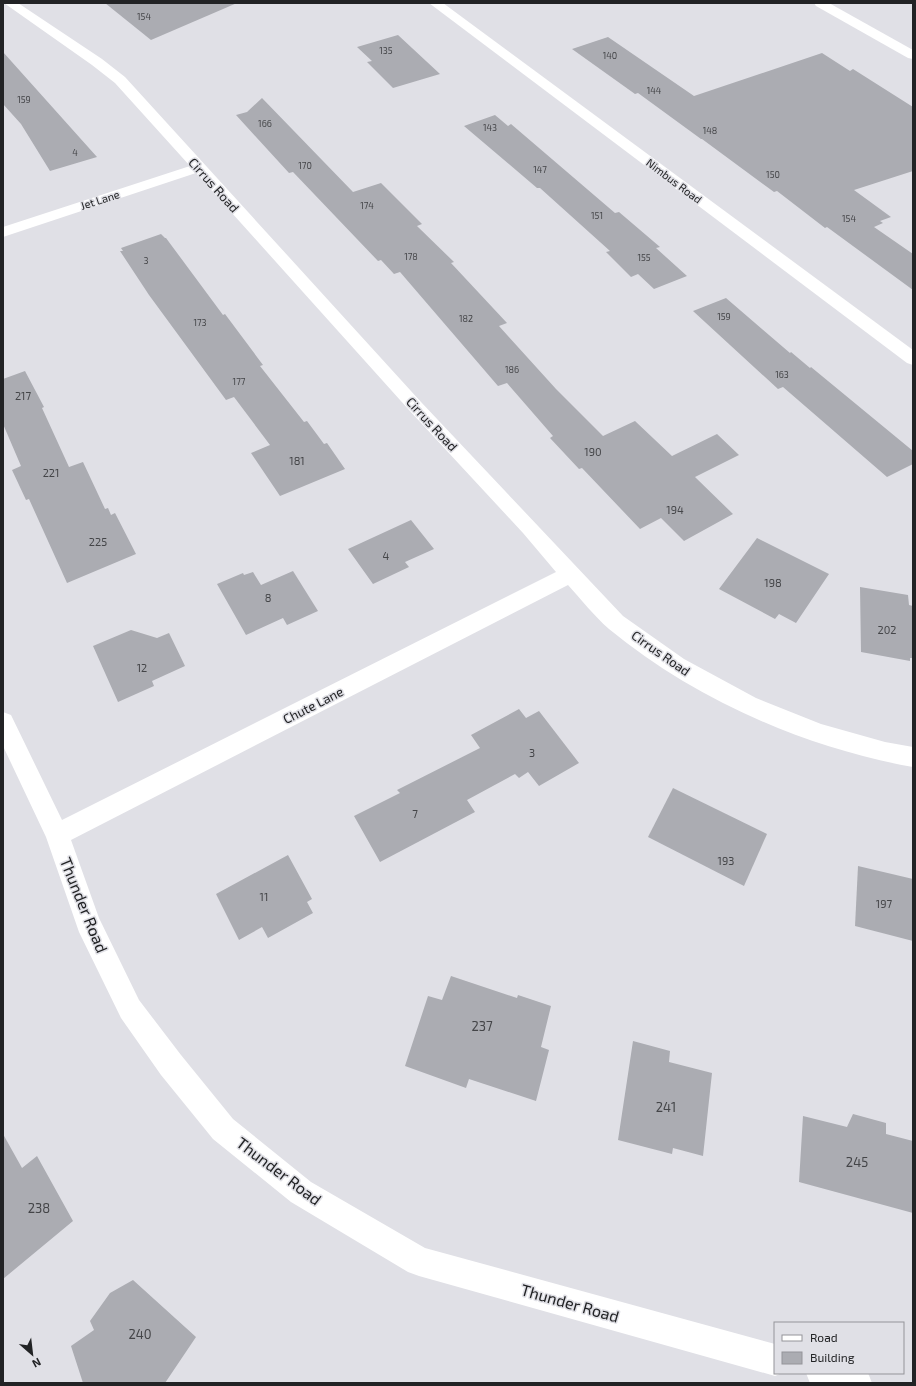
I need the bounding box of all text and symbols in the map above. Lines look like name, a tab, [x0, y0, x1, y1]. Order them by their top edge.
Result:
house number: 154	[137, 11, 151, 22]
house number: 135	[379, 45, 393, 56]
house number: 140	[603, 50, 617, 61]
house number: 144	[647, 85, 662, 96]
house number: 159	[17, 94, 31, 105]
house number: 166	[258, 118, 272, 129]
house number: 143	[483, 122, 497, 133]
house number: 148	[703, 125, 717, 136]
house number: 4	[72, 147, 78, 158]
street label: Cirrus Road	[185, 154, 243, 216]
street label: Nimbus Road	[644, 156, 705, 206]
house number: 170	[298, 160, 312, 171]
house number: 147	[533, 164, 547, 175]
house number: 150	[766, 169, 780, 180]
street label: Jet Lane	[79, 187, 121, 212]
house number: 174	[360, 200, 374, 211]
house number: 151	[591, 210, 603, 221]
house number: 154	[842, 213, 856, 224]
house number: 178	[404, 251, 418, 262]
house number: 155	[637, 252, 651, 263]
house number: 3	[143, 255, 149, 266]
house number: 159	[717, 311, 731, 322]
house number: 182	[459, 313, 473, 324]
house number: 173	[193, 317, 207, 328]
house number: 186	[505, 364, 519, 375]
house number: 163	[775, 369, 789, 380]
house number: 177	[233, 376, 246, 387]
house number: 217	[15, 389, 31, 402]
street label: Cirrus Road	[403, 394, 461, 454]
house number: 190	[584, 445, 602, 458]
house number: 181	[289, 454, 305, 467]
house number: 221	[43, 466, 59, 479]
house number: 194	[666, 503, 684, 516]
house number: 225	[89, 535, 107, 548]
house number: 4	[383, 549, 390, 562]
house number: 198	[764, 576, 782, 589]
house number: 8	[265, 591, 271, 604]
house number: 202	[878, 623, 897, 636]
street label: Cirrus Road	[629, 627, 693, 679]
house number: 12	[137, 661, 147, 674]
street label: Chute Lane	[280, 683, 346, 727]
house number: 3	[529, 746, 535, 759]
house number: 7	[412, 807, 418, 820]
street label: Thunder Road	[57, 854, 112, 955]
house number: 193	[718, 854, 734, 867]
house number: 11	[260, 890, 268, 903]
house number: 197	[876, 897, 893, 910]
house number: 237	[471, 1018, 493, 1034]
house number: 241	[656, 1099, 676, 1115]
street label: Thunder Road	[233, 1133, 325, 1209]
house number: 245	[846, 1154, 868, 1170]
house number: 238	[28, 1200, 50, 1216]
street label: Thunder Road	[519, 1279, 621, 1326]
legend	[774, 1322, 904, 1374]
house number: 240	[128, 1326, 152, 1342]
text: Road	[810, 1330, 838, 1344]
north arrow	[12, 1334, 52, 1374]
text: Building	[810, 1350, 855, 1364]
text: N	[30, 1356, 43, 1371]

